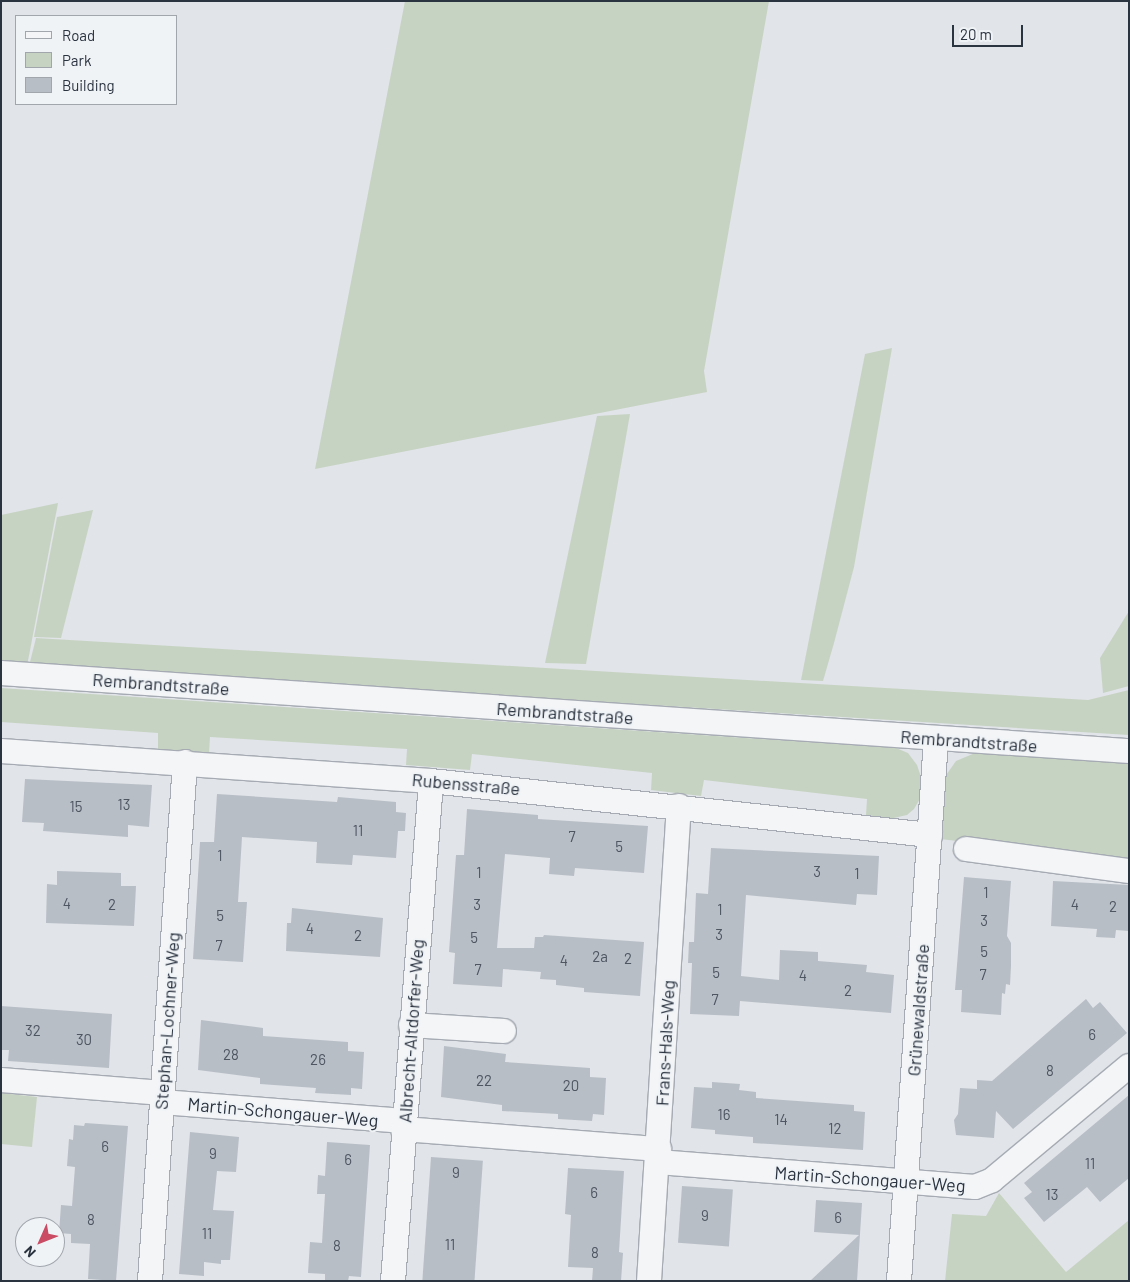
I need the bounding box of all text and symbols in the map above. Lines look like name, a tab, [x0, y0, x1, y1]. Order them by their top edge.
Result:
legend	[15, 15, 178, 105]
scale bar	[955, 15, 1026, 47]
text: 20 m	[960, 25, 992, 43]
text: Road	[62, 26, 95, 44]
text: Park	[62, 51, 91, 69]
text: Building	[62, 76, 115, 94]
street label: Rembrandtstraße	[92, 668, 230, 700]
street label: Rembrandtstraße	[496, 697, 634, 729]
street label: Rembrandtstraße	[900, 725, 1038, 757]
street label: Rubensstraße	[411, 769, 521, 799]
house number: 13	[118, 796, 130, 814]
house number: 15	[70, 798, 82, 816]
house number: 11	[353, 822, 363, 840]
house number: 7	[568, 828, 576, 846]
house number: 5	[615, 838, 623, 856]
house number: 1	[217, 847, 223, 865]
house number: 3	[813, 863, 821, 881]
house number: 1	[476, 864, 482, 882]
house number: 1	[854, 865, 860, 883]
house number: 1	[983, 884, 989, 902]
house number: 4	[63, 895, 71, 913]
house number: 2	[108, 896, 116, 914]
house number: 3	[473, 896, 481, 914]
house number: 4	[1071, 896, 1079, 914]
house number: 2	[1109, 898, 1117, 916]
house number: 1	[717, 901, 723, 919]
house number: 5	[216, 907, 224, 925]
house number: 3	[980, 912, 988, 930]
house number: 4	[306, 920, 314, 938]
house number: 3	[715, 926, 723, 944]
house number: 2	[354, 927, 362, 945]
house number: 5	[470, 929, 478, 947]
street label: Stephan-Lochner-Weg	[150, 932, 184, 1110]
house number: 7	[215, 937, 223, 955]
street label: Albrecht-Altdorfer-Weg	[394, 938, 428, 1124]
street label: Grünewaldstraße	[903, 943, 933, 1077]
house number: 5	[980, 943, 988, 961]
house number: 2a	[592, 948, 608, 966]
house number: 2	[624, 950, 632, 968]
house number: 4	[560, 952, 568, 970]
house number: 7	[474, 961, 482, 979]
house number: 5	[712, 964, 720, 982]
house number: 7	[979, 966, 987, 984]
house number: 4	[799, 967, 807, 985]
street label: Frans-Hals-Weg	[651, 979, 679, 1107]
house number: 2	[844, 982, 852, 1000]
house number: 7	[711, 991, 719, 1009]
house number: 32	[25, 1022, 41, 1040]
house number: 6	[1088, 1026, 1096, 1044]
house number: 30	[76, 1031, 92, 1049]
house number: 28	[223, 1046, 239, 1064]
house number: 26	[310, 1051, 326, 1069]
house number: 8	[1046, 1062, 1054, 1080]
house number: 22	[476, 1072, 492, 1090]
house number: 20	[563, 1077, 579, 1095]
street label: Martin-Schongauer-Weg	[187, 1093, 379, 1131]
house number: 16	[718, 1106, 730, 1124]
house number: 14	[774, 1111, 788, 1129]
house number: 12	[828, 1120, 842, 1138]
house number: 6	[101, 1138, 109, 1156]
house number: 9	[209, 1145, 217, 1163]
house number: 6	[344, 1151, 352, 1169]
house number: 11	[1085, 1155, 1095, 1173]
street label: Martin-Schongauer-Weg	[774, 1162, 966, 1196]
house number: 9	[452, 1164, 460, 1182]
house number: 6	[590, 1184, 598, 1202]
house number: 13	[1046, 1186, 1058, 1204]
house number: 9	[701, 1207, 709, 1225]
house number: 6	[834, 1209, 842, 1227]
house number: 8	[87, 1211, 95, 1229]
north arrow	[15, 1217, 65, 1267]
house number: 11	[202, 1225, 212, 1243]
house number: 11	[445, 1236, 455, 1254]
house number: 8	[333, 1237, 341, 1255]
text: N	[20, 1243, 39, 1261]
house number: 8	[591, 1244, 599, 1262]

